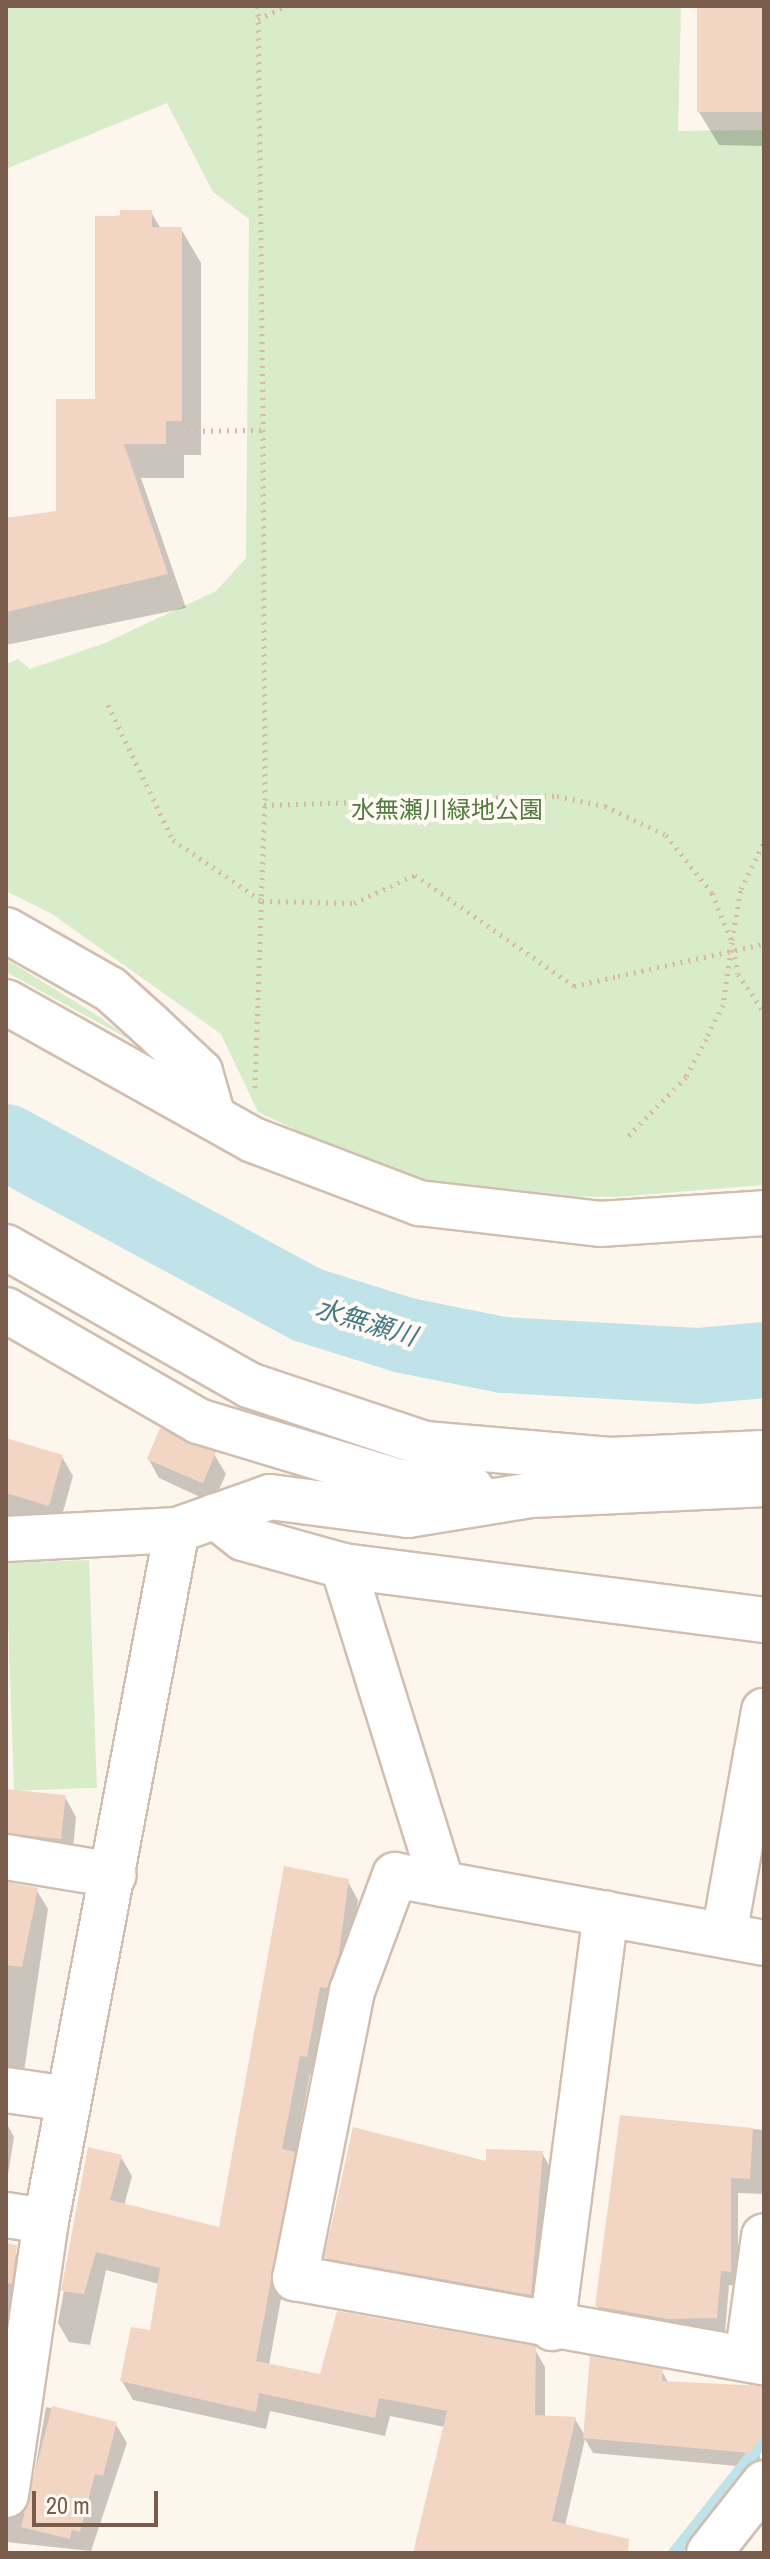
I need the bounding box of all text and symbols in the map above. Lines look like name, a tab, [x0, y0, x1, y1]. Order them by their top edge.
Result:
park label: 水無瀬川緑地公園	[351, 796, 543, 824]
water label: 水無瀬川	[312, 1292, 420, 1352]
scale bar	[36, 2475, 162, 2525]
text: 20 m	[46, 2489, 90, 2521]

